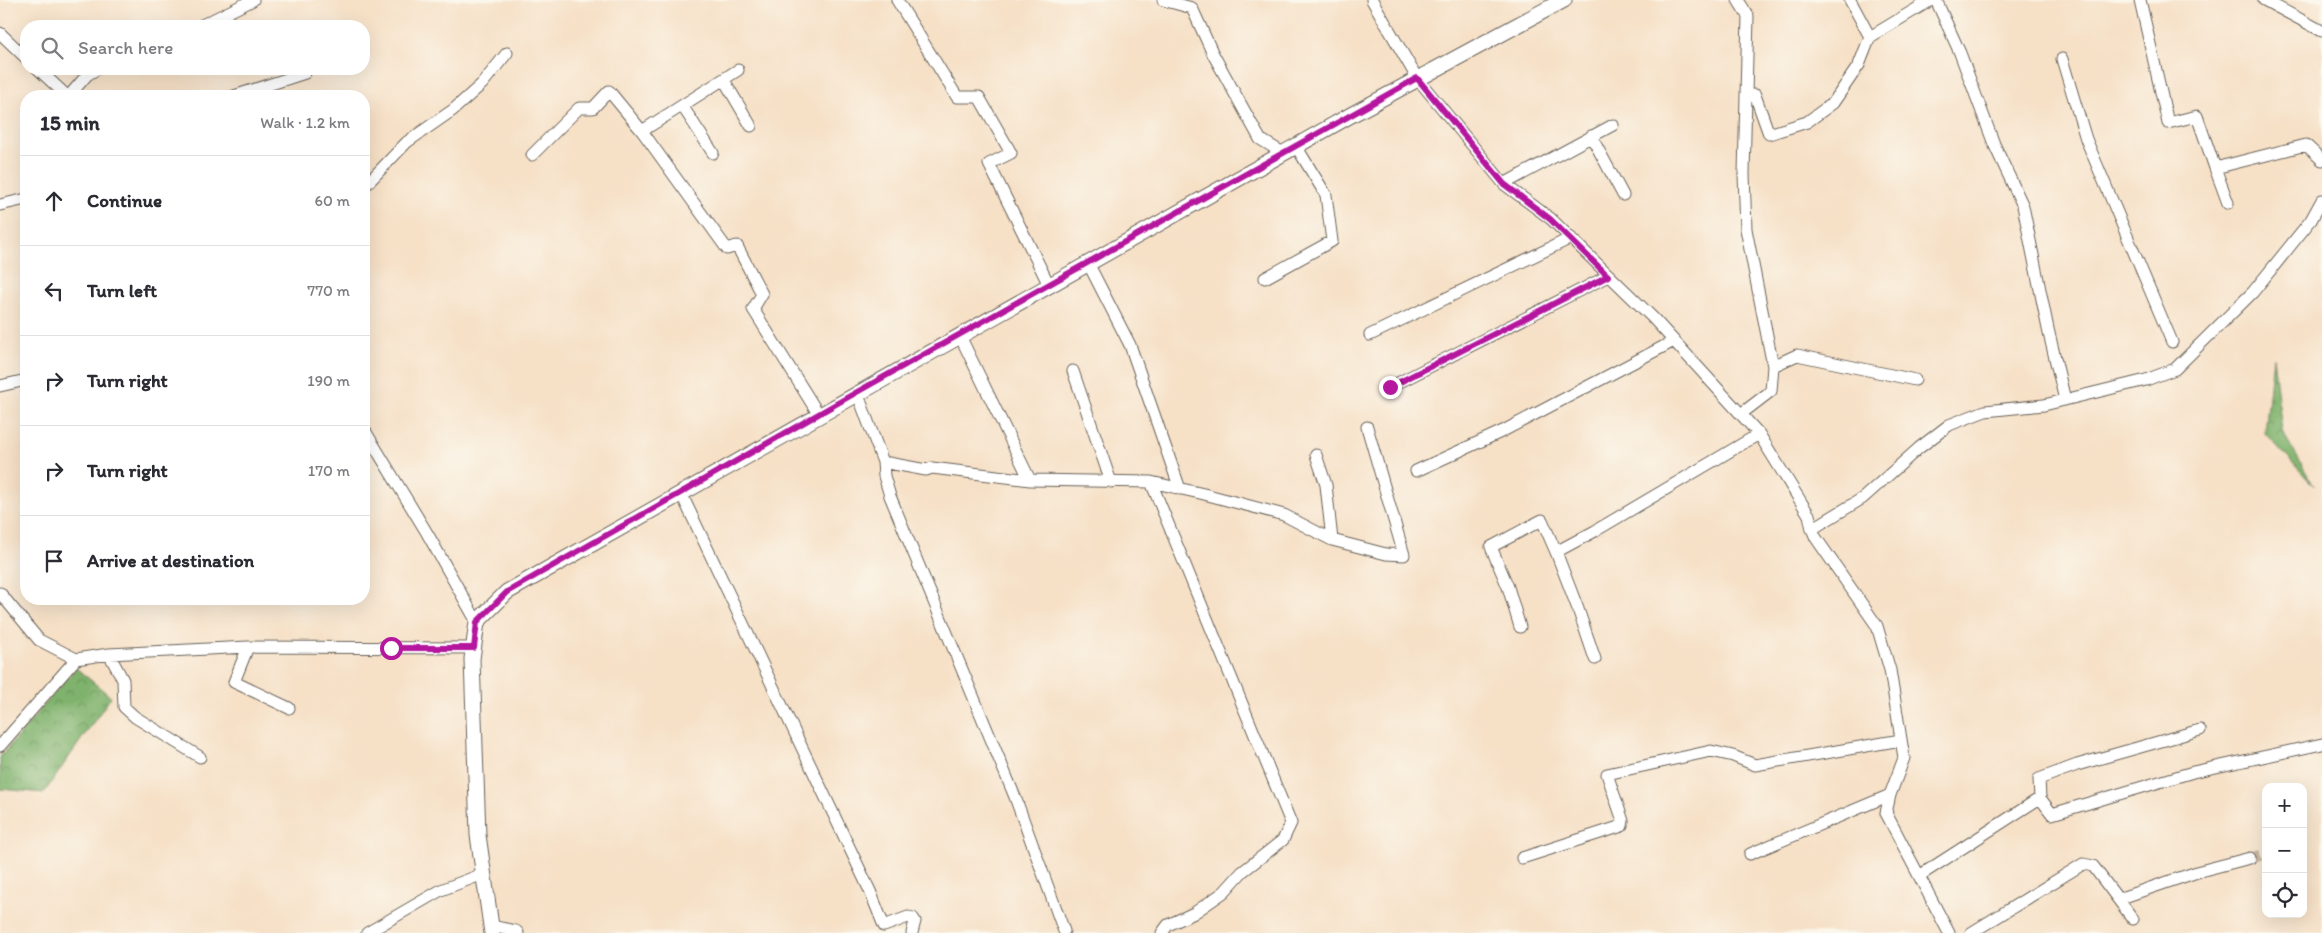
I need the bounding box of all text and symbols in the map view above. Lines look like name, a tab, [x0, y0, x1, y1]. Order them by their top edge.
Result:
search box	[20, 20, 370, 75]
icon: search	[38, 34, 66, 62]
text: Search here	[78, 36, 173, 59]
text: 15 min	[40, 110, 100, 135]
text: Walk · 1.2 km	[260, 113, 350, 132]
icon: ahead	[40, 187, 68, 215]
text: Continue	[87, 189, 162, 212]
text: 60 m	[315, 191, 350, 210]
icon: left	[40, 277, 68, 305]
text: Turn left	[87, 279, 157, 302]
text: 770 m	[307, 281, 350, 300]
icon: right	[40, 367, 68, 395]
text: Turn right	[87, 369, 168, 392]
text: 190 m	[307, 371, 350, 390]
route end	[1379, 376, 1402, 399]
icon: right	[40, 457, 68, 485]
text: Turn right	[87, 459, 168, 482]
text: 170 m	[308, 461, 350, 480]
icon: arrive	[40, 547, 68, 575]
text: Arrive at destination	[87, 549, 254, 572]
route start	[380, 637, 403, 660]
map controls	[2262, 783, 2307, 918]
button: +	[2262, 783, 2307, 828]
button: −	[2262, 828, 2307, 873]
button: locate	[2262, 873, 2307, 918]

